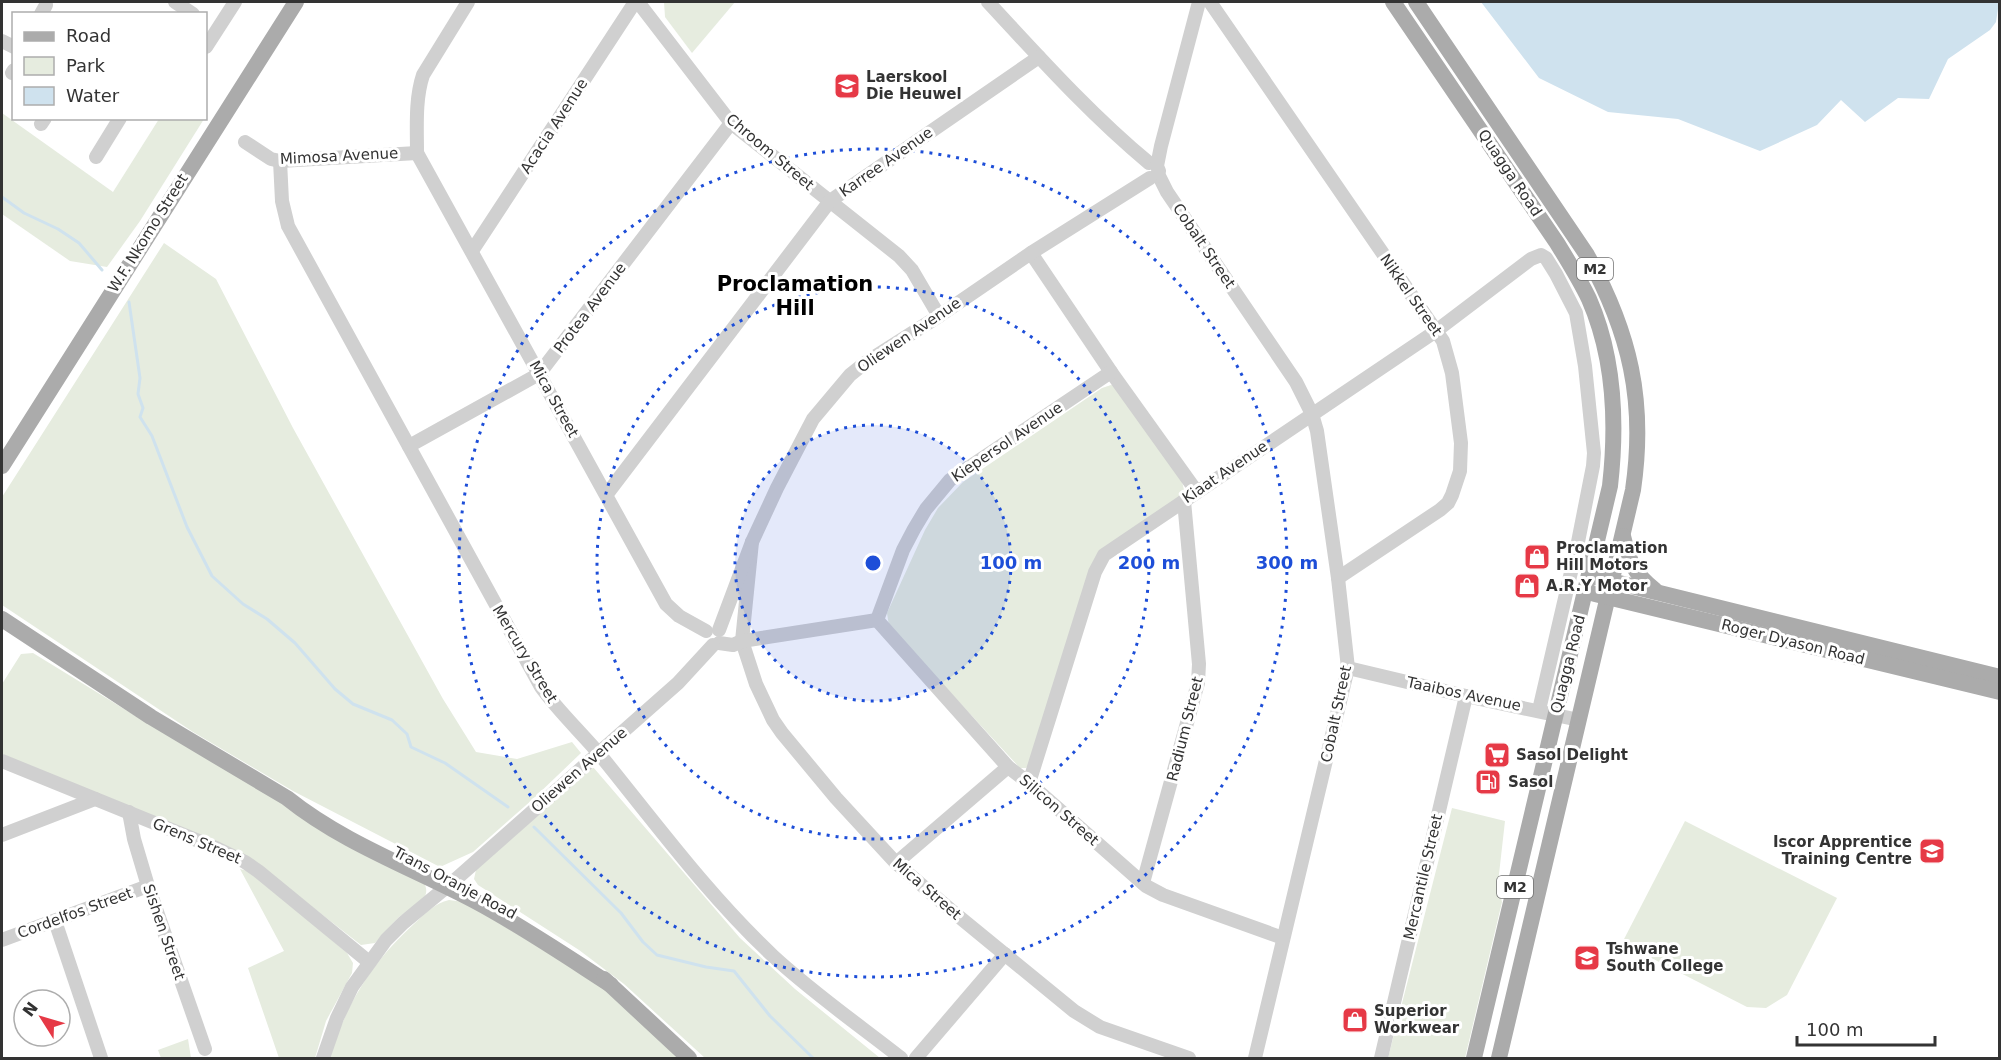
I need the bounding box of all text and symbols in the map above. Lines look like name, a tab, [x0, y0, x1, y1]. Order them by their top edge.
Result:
legend	[12, 12, 207, 120]
text: Road	[66, 25, 111, 46]
text: Park	[66, 55, 105, 76]
place label: Laerskool Die Heuwel	[866, 68, 962, 103]
school or university icon: Laerskool Die Heuwel	[832, 71, 862, 101]
street label: Acacia Avenue	[517, 75, 591, 177]
text: Water	[66, 85, 120, 106]
street label: Chroom Street	[722, 110, 818, 194]
street label: Karree Avenue	[836, 123, 936, 201]
street label: Quagga Road	[1474, 126, 1546, 220]
street label: Mimosa Avenue	[279, 144, 399, 168]
street label: W.F. Nkomo Street	[104, 170, 192, 296]
street label: Cobalt Street	[1169, 200, 1239, 292]
street label: Nikkel Street	[1376, 251, 1446, 340]
road number: M2	[1577, 258, 1613, 280]
street label: Protea Avenue	[550, 259, 630, 357]
district label: Proclamation Hill	[717, 272, 873, 320]
street label: Oliewen Avenue	[854, 294, 964, 376]
street label: Mica Street	[526, 358, 583, 441]
street label: Kiepersol Avenue	[948, 398, 1066, 486]
street label: Kiaat Avenue	[1179, 437, 1271, 507]
place label: Proclamation Hill Motors	[1556, 539, 1668, 574]
shop icon: Proclamation Hill Motors	[1522, 542, 1552, 572]
text: 100 m	[980, 552, 1042, 573]
text: 200 m	[1118, 552, 1180, 573]
text: 300 m	[1256, 552, 1318, 573]
centre of rings	[863, 553, 883, 573]
shop icon: A.R.Y Motor	[1512, 571, 1542, 601]
place label: A.R.Y Motor	[1546, 577, 1648, 595]
street label: Mercury Street	[489, 602, 561, 706]
street label: Quagga Road	[1547, 613, 1589, 715]
street label: Roger Dyason Road	[1719, 615, 1867, 669]
street label: Cobalt Street	[1317, 664, 1355, 764]
street label: Taaibos Avenue	[1404, 673, 1523, 715]
street label: Radium Street	[1163, 675, 1207, 783]
street label: Oliewen Avenue	[527, 724, 631, 816]
supermarket icon: Sasol Delight	[1482, 740, 1512, 770]
place label: Sasol Delight	[1516, 746, 1628, 764]
fuel station icon: Sasol	[1473, 767, 1503, 797]
street label: Silicon Street	[1016, 771, 1102, 849]
place label: Sasol	[1508, 773, 1553, 791]
street label: Mercantile Street	[1400, 812, 1446, 942]
street label: Grens Street	[150, 814, 244, 868]
place label: Iscor Apprentice Training Centre	[1773, 833, 1912, 868]
school or university icon: Iscor Apprentice Training Centre	[1917, 836, 1947, 866]
street label: Trans Oranje Road	[389, 842, 520, 923]
street label: Mica Street	[889, 854, 965, 924]
road number: M2	[1497, 876, 1533, 898]
street label: Sishen Street	[139, 882, 189, 982]
street label: Cordelfos Street	[15, 884, 135, 942]
place label: Tshwane South College	[1606, 940, 1724, 975]
school or university icon: Tshwane South College	[1572, 943, 1602, 973]
north arrow	[12, 988, 72, 1048]
text: N	[19, 998, 42, 1020]
place label: Superior Workwear	[1374, 1002, 1460, 1037]
shop icon: Superior Workwear	[1340, 1005, 1370, 1035]
scale bar	[1797, 1009, 1935, 1047]
text: 100 m	[1806, 1019, 1864, 1040]

